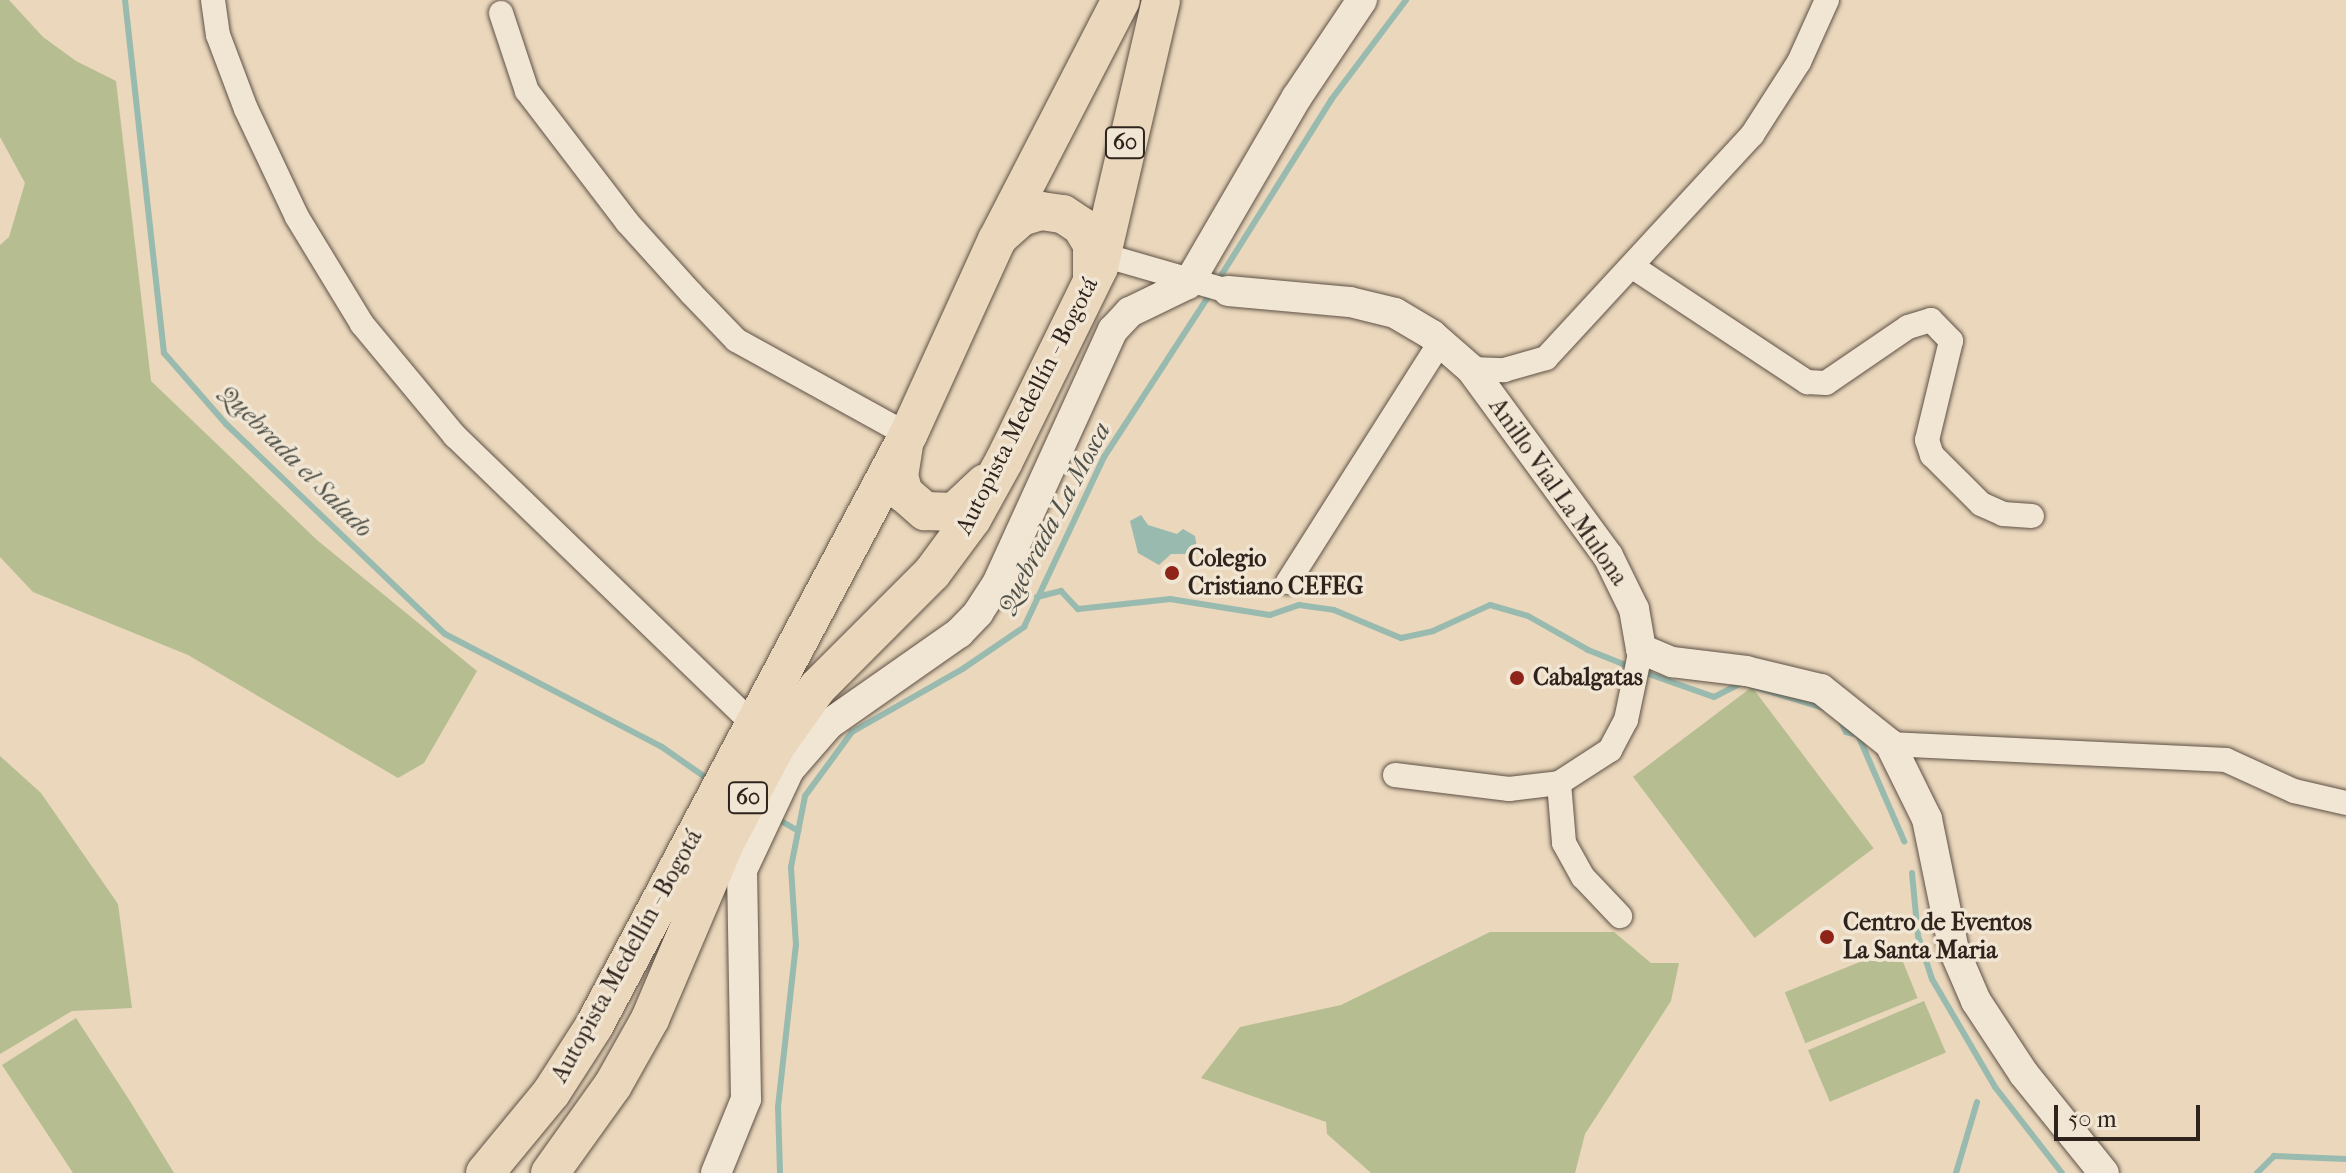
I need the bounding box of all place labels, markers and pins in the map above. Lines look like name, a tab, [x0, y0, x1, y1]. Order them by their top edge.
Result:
place label: Colegio Cristiano CEFEG	[1188, 545, 1363, 601]
marker: Colegio Cristiano CEFEG	[1163, 564, 1181, 582]
place label: Cabalgatas	[1533, 664, 1643, 692]
marker: Cabalgatas	[1508, 669, 1526, 687]
place label: Centro de Eventos La Santa Maria	[1843, 909, 2032, 965]
marker: Centro de Eventos La Santa Maria	[1818, 928, 1836, 946]

